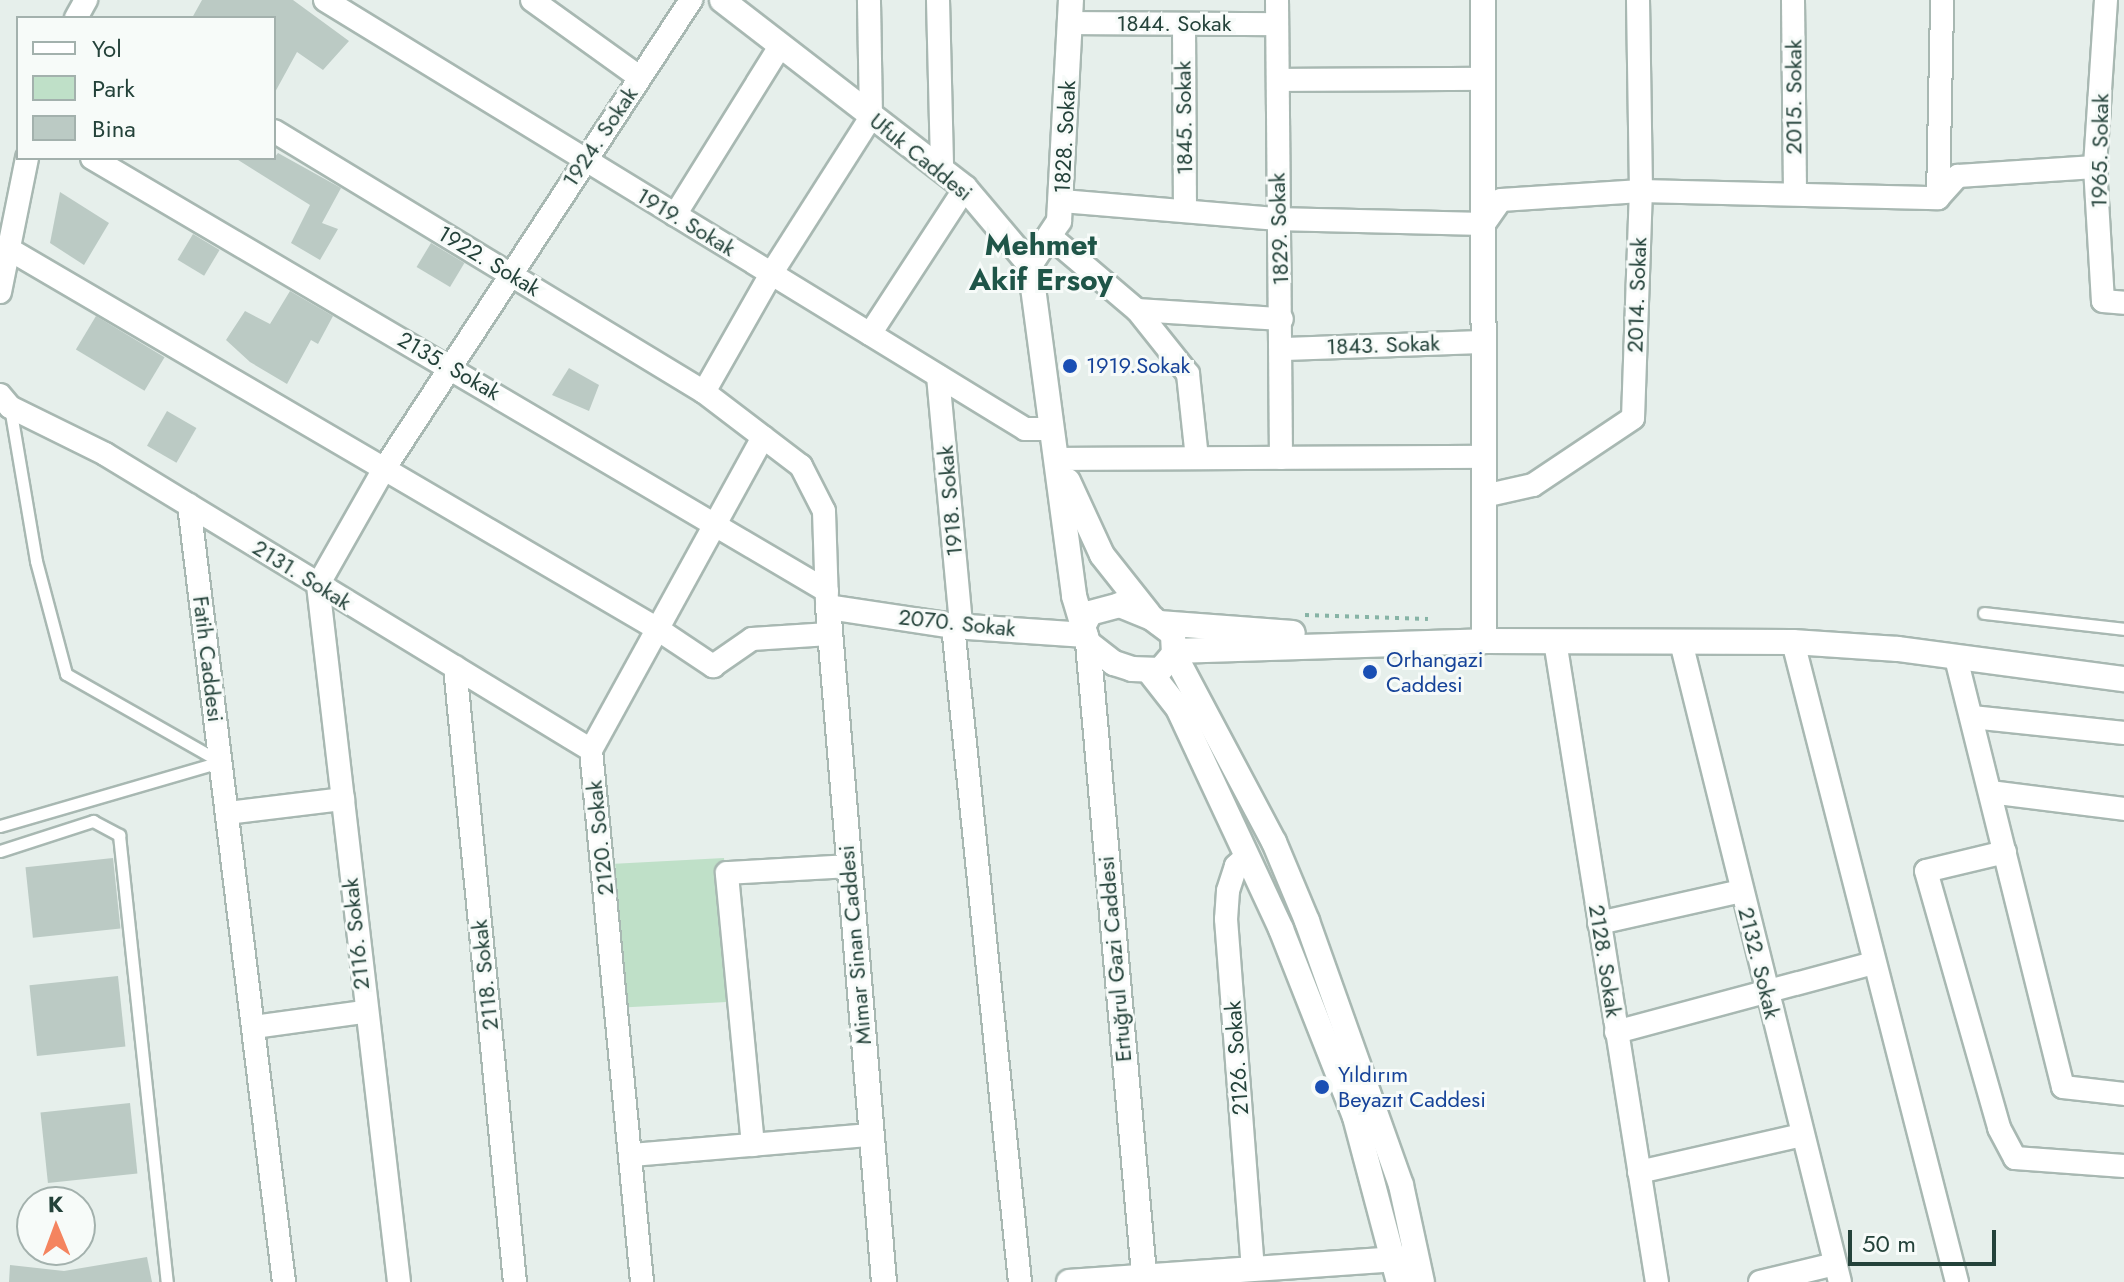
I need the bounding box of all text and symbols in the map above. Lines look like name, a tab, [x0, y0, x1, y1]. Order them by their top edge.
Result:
street label: 1844. Sokak	[1117, 11, 1231, 37]
legend	[16, 16, 276, 160]
text: Yol	[92, 31, 122, 66]
street label: 2015. Sokak	[1781, 39, 1807, 155]
street label: 1845. Sokak	[1170, 61, 1198, 175]
text: Park	[92, 71, 135, 106]
street label: 1828. Sokak	[1049, 80, 1081, 194]
street label: 1924. Sokak	[557, 82, 643, 192]
street label: 1965. Sokak	[2086, 93, 2114, 209]
street label: Ufuk Caddesi	[864, 108, 978, 206]
text: Bina	[92, 111, 136, 146]
street label: 1829. Sokak	[1264, 172, 1294, 286]
street label: 1919. Sokak	[632, 182, 740, 262]
street label: 1922. Sokak	[433, 220, 545, 302]
district label: Mehmet Akif Ersoy	[969, 227, 1113, 298]
street label: 2014. Sokak	[1622, 237, 1652, 353]
street label: 2135. Sokak	[393, 326, 505, 406]
street label: 1843. Sokak	[1326, 330, 1440, 360]
place label: 1919.Sokak	[1086, 353, 1190, 379]
marker: 1919.Sokak	[1061, 357, 1079, 375]
street label: 1918. Sokak	[932, 444, 968, 558]
street label: 2131. Sokak	[248, 534, 356, 616]
street label: Fatih Caddesi	[187, 595, 229, 723]
street label: 2070. Sokak	[897, 604, 1017, 642]
place label: Orhangazi Caddesi	[1386, 646, 1484, 698]
marker: Orhangazi Caddesi	[1361, 663, 1379, 681]
street label: 2120. Sokak	[581, 779, 619, 897]
street label: Mimar Sinan Caddesi	[833, 844, 877, 1046]
street label: Ertuğrul Gazi Caddesi	[1093, 855, 1137, 1063]
street label: 2116. Sokak	[337, 877, 375, 991]
street label: 2128. Sokak	[1583, 903, 1627, 1019]
street label: 2132. Sokak	[1732, 904, 1786, 1022]
street label: 2118. Sokak	[466, 918, 504, 1032]
street label: 2126. Sokak	[1220, 1000, 1254, 1116]
place label: Yıldırım Beyazıt Caddesi	[1338, 1061, 1486, 1112]
marker: Yıldırım Beyazıt Caddesi	[1313, 1078, 1331, 1096]
north arrow	[16, 1186, 96, 1266]
text: K	[48, 1188, 64, 1220]
scale bar	[1852, 1214, 2000, 1264]
text: 50 m	[1862, 1226, 1916, 1261]

